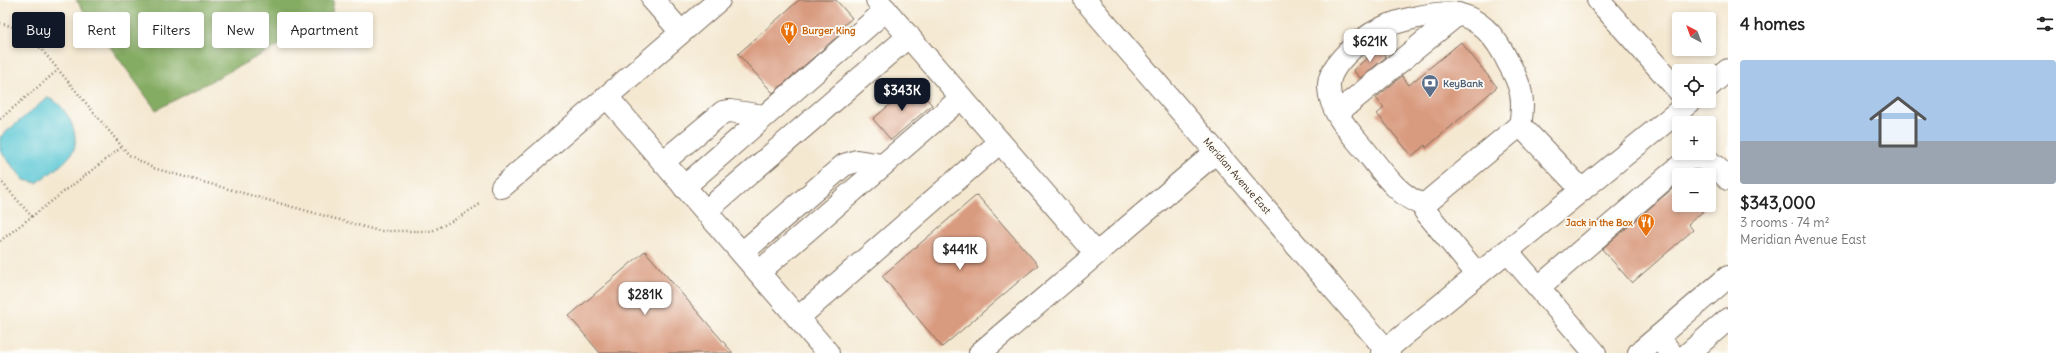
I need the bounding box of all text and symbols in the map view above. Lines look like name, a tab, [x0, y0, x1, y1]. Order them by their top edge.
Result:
chip: Buy	[12, 12, 65, 48]
chip: Rent	[73, 12, 130, 48]
chip: Filters	[138, 12, 204, 48]
chip: New	[212, 12, 269, 48]
chip: Apartment	[277, 12, 373, 48]
north arrow	[1672, 12, 1716, 56]
map controls	[1672, 12, 1716, 212]
text: 4 homes	[1740, 13, 1805, 35]
icon: filters	[2034, 13, 2056, 35]
restaurant icon: Burger King	[779, 20, 799, 45]
place label: Burger King	[802, 24, 856, 37]
pin: $621K	[1342, 29, 1398, 63]
text: $621K	[1352, 33, 1388, 50]
button: locate	[1672, 64, 1716, 108]
bank icon: KeyBank	[1420, 73, 1440, 98]
place label: KeyBank	[1443, 77, 1483, 90]
pin: $343K	[874, 78, 930, 112]
text: $343K	[883, 82, 921, 99]
icon: home	[1862, 86, 1934, 158]
button: +	[1672, 116, 1716, 160]
street label: Meridian Avenue East	[1200, 135, 1274, 217]
button: −	[1672, 168, 1716, 212]
text: $343,000	[1740, 192, 1816, 214]
restaurant icon: Jack in the Box	[1636, 212, 1656, 237]
text: 3 rooms · 74 m²	[1740, 214, 1830, 231]
place label: Jack in the Box	[1565, 216, 1633, 229]
text: Meridian Avenue East	[1740, 231, 1866, 248]
pin: $441K	[932, 237, 988, 271]
text: $441K	[942, 241, 978, 258]
pin: $281K	[617, 282, 673, 316]
text: $281K	[627, 286, 663, 303]

